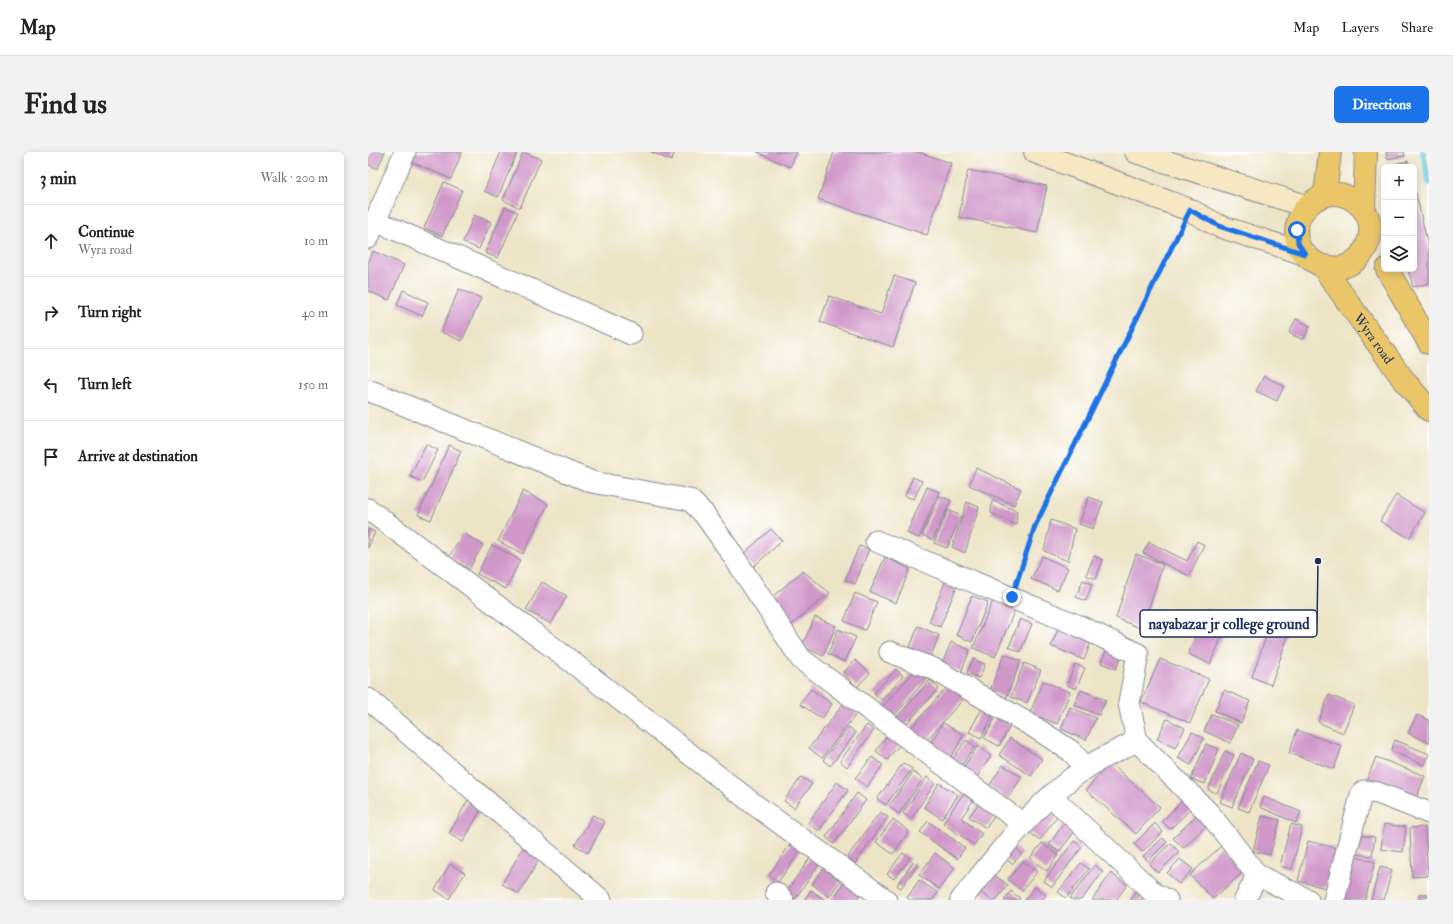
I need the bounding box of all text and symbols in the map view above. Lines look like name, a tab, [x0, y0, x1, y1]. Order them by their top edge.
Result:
text: Map	[20, 16, 56, 40]
text: Map	[1293, 19, 1319, 36]
text: Layers	[1341, 19, 1379, 36]
text: Share	[1401, 19, 1433, 36]
button: Directions	[1334, 86, 1429, 123]
text: Find us	[24, 87, 107, 122]
map controls	[1381, 164, 1417, 272]
button: +	[1381, 164, 1417, 200]
text: 3 min	[40, 168, 77, 189]
text: Walk · 200 m	[260, 170, 328, 186]
button: −	[1381, 200, 1417, 236]
route start	[1288, 221, 1306, 239]
text: Continue	[78, 223, 134, 242]
icon: ahead	[40, 230, 62, 252]
text: 10 m	[304, 233, 328, 249]
button: layers	[1381, 236, 1417, 272]
text: Wyra road	[78, 242, 132, 258]
icon: right	[40, 302, 62, 324]
text: Turn right	[78, 303, 141, 322]
text: 40 m	[302, 305, 328, 321]
street label: Wyra road	[1349, 309, 1397, 367]
icon: left	[40, 374, 62, 396]
text: Turn left	[78, 375, 132, 394]
text: 150 m	[298, 377, 328, 393]
icon: arrive	[40, 446, 62, 468]
text: Arrive at destination	[78, 447, 198, 466]
route end	[1003, 588, 1021, 606]
callout: nayabazar jr college ground	[1140, 610, 1317, 637]
text: nayabazar jr college ground	[1148, 615, 1310, 635]

